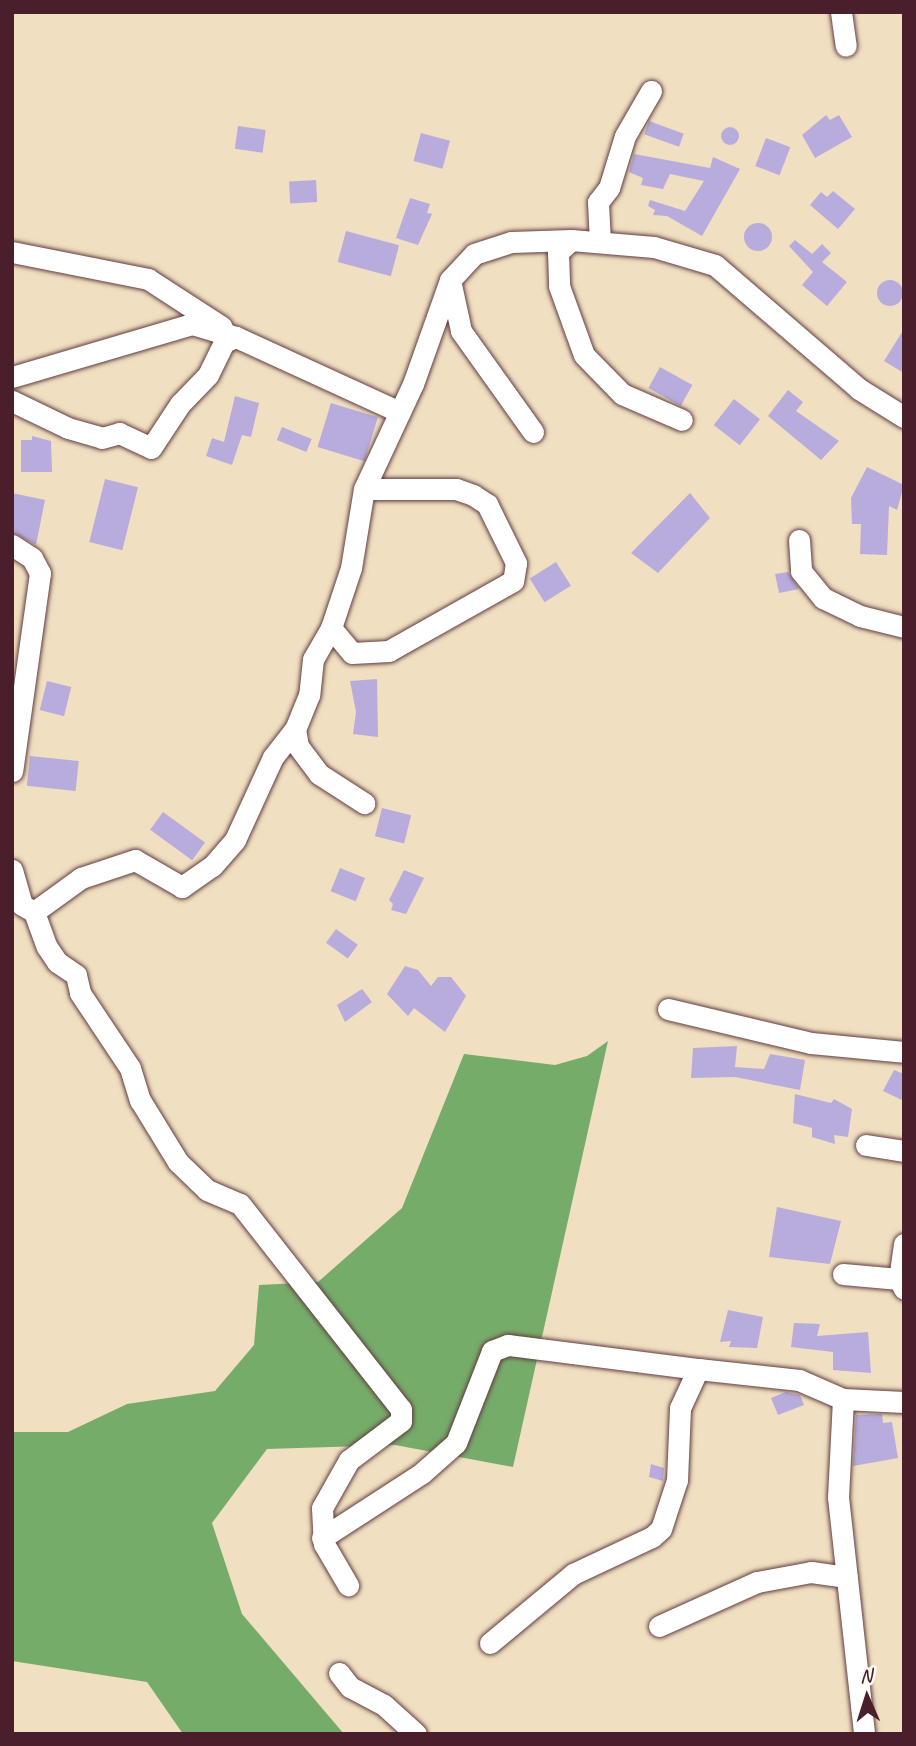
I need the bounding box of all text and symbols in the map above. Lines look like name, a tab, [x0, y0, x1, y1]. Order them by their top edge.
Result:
north arrow	[832, 1662, 902, 1732]
text: N	[859, 1664, 872, 1688]

